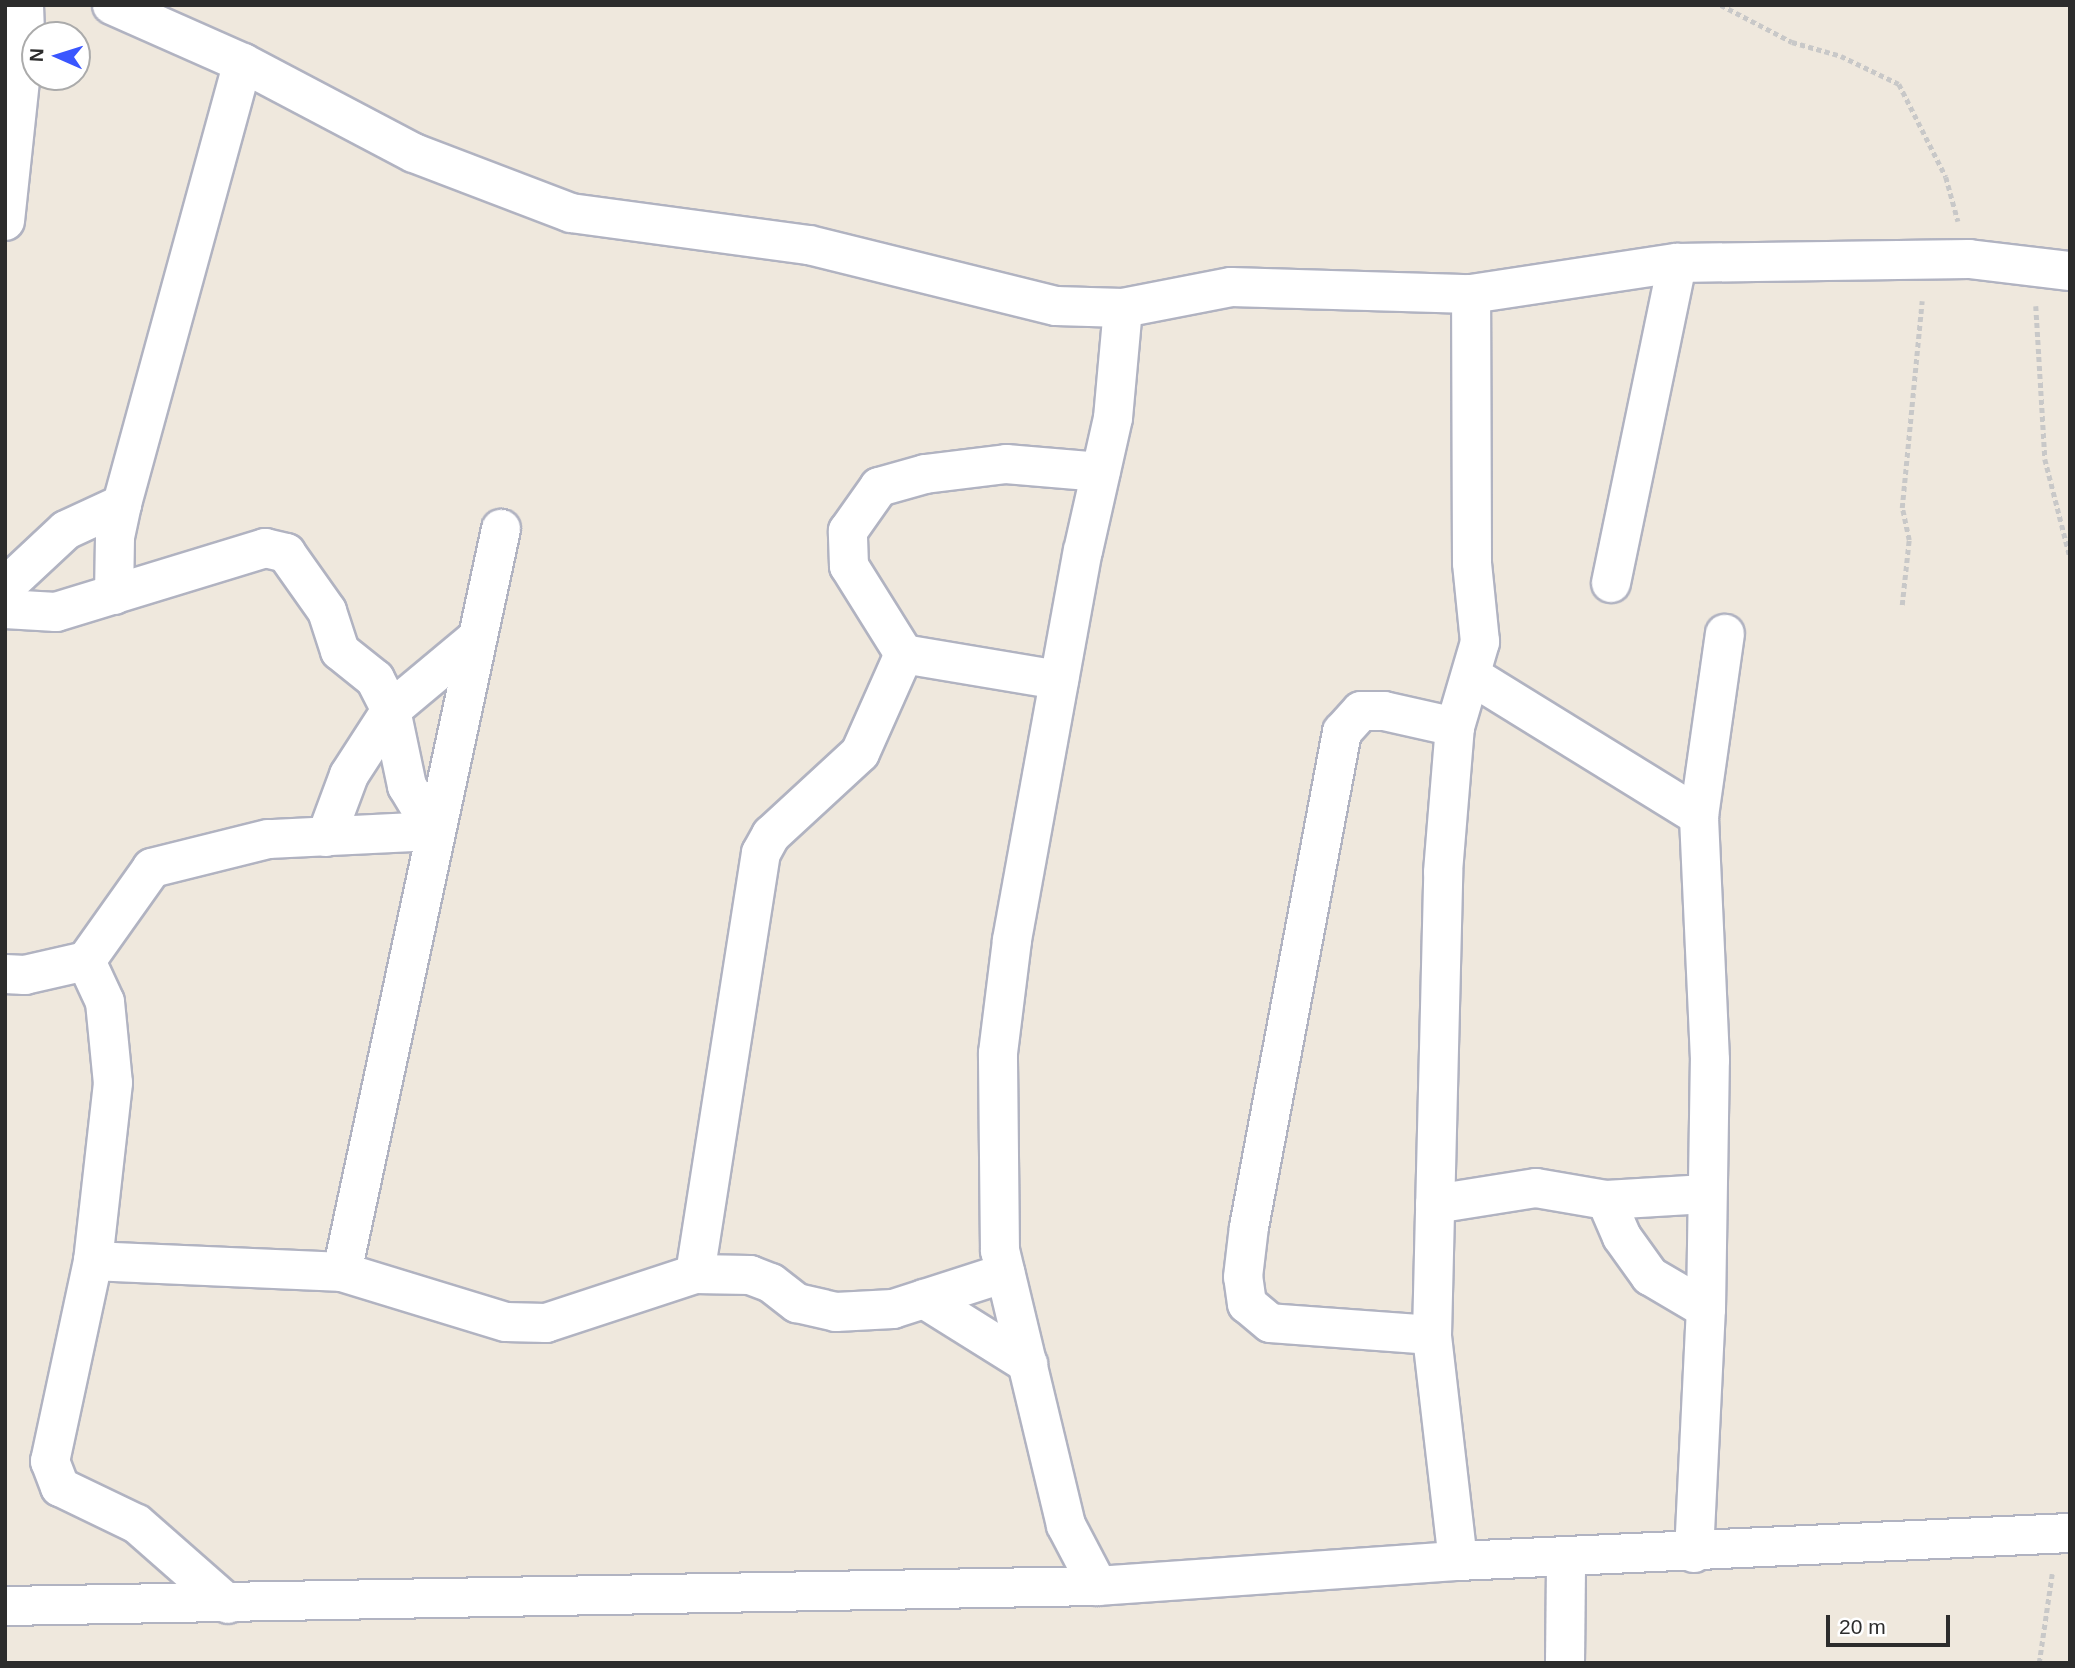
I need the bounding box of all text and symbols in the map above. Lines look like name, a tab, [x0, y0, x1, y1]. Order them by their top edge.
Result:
north arrow	[21, 21, 91, 91]
text: N	[26, 48, 47, 62]
scale bar	[1830, 1602, 1954, 1646]
text: 20 m	[1839, 1615, 1886, 1638]

